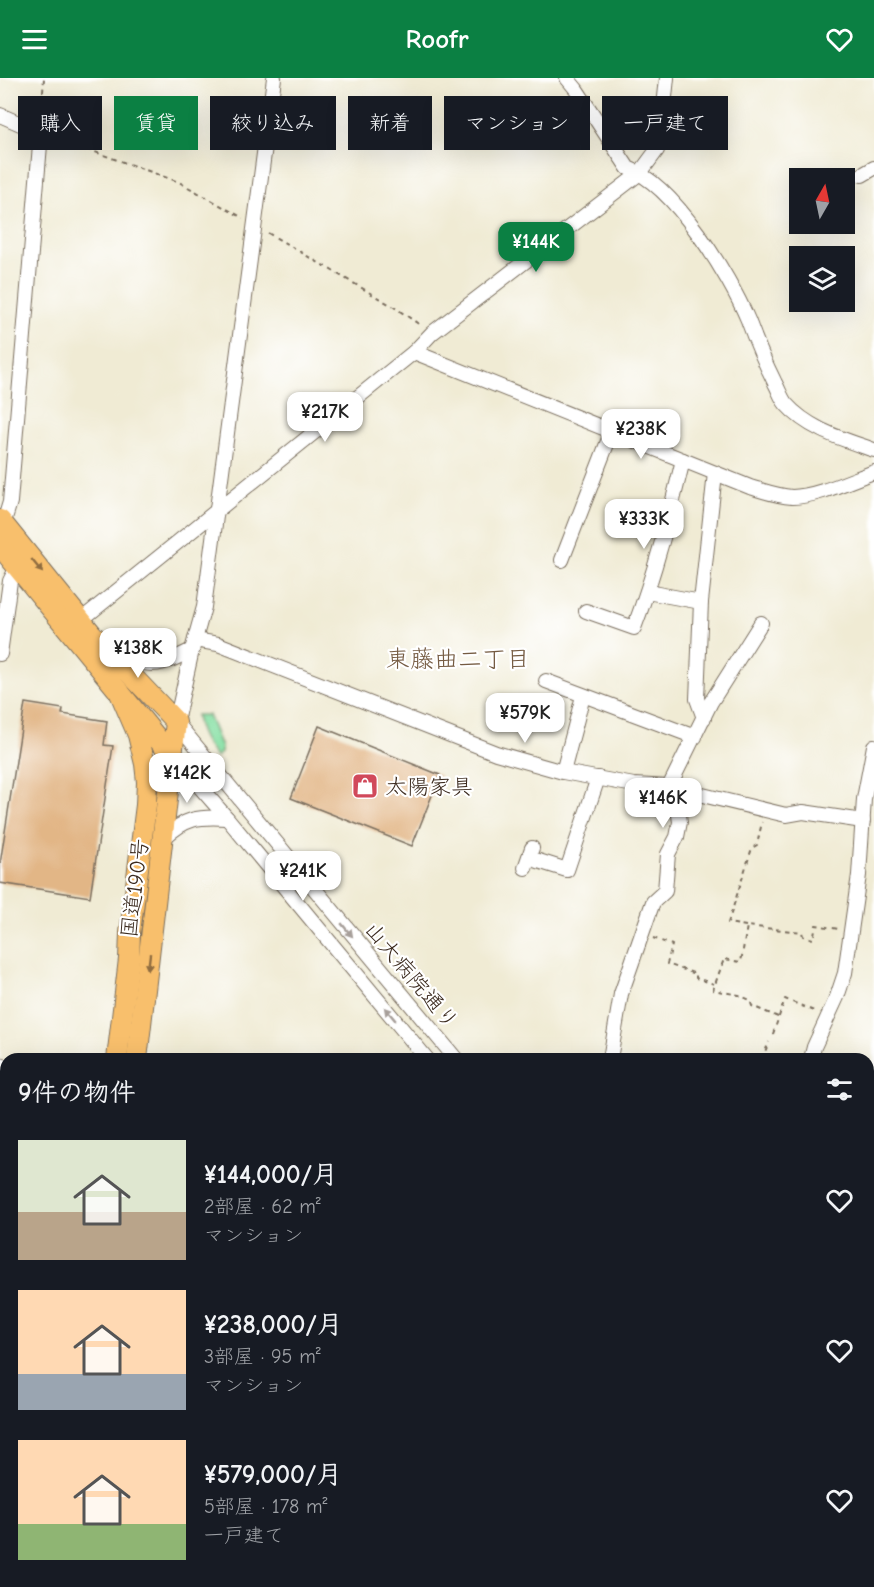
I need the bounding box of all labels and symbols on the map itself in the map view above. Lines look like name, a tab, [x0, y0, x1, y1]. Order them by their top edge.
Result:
north arrow	[789, 168, 855, 234]
pin: ¥144K	[494, 222, 578, 273]
pin: ¥217K	[283, 392, 367, 443]
pin: ¥238K	[599, 409, 683, 460]
pin: ¥333K	[602, 499, 686, 550]
one-way arrow	[30, 558, 43, 574]
pin: ¥138K	[96, 628, 180, 679]
district label: 東藤曲二丁目	[386, 645, 530, 673]
pin: ¥579K	[483, 693, 567, 744]
pin: ¥142K	[145, 753, 229, 804]
shop icon: 太陽家具	[350, 771, 380, 801]
place label: 太陽家具	[385, 774, 473, 800]
pin: ¥146K	[621, 778, 705, 829]
street label: 国道190号	[116, 837, 154, 939]
pin: ¥241K	[261, 851, 345, 902]
street label: 山大病院通り	[359, 917, 464, 1035]
one-way arrow	[340, 922, 353, 937]
one-way arrow	[145, 952, 154, 971]
one-way arrow	[384, 1007, 397, 1022]

